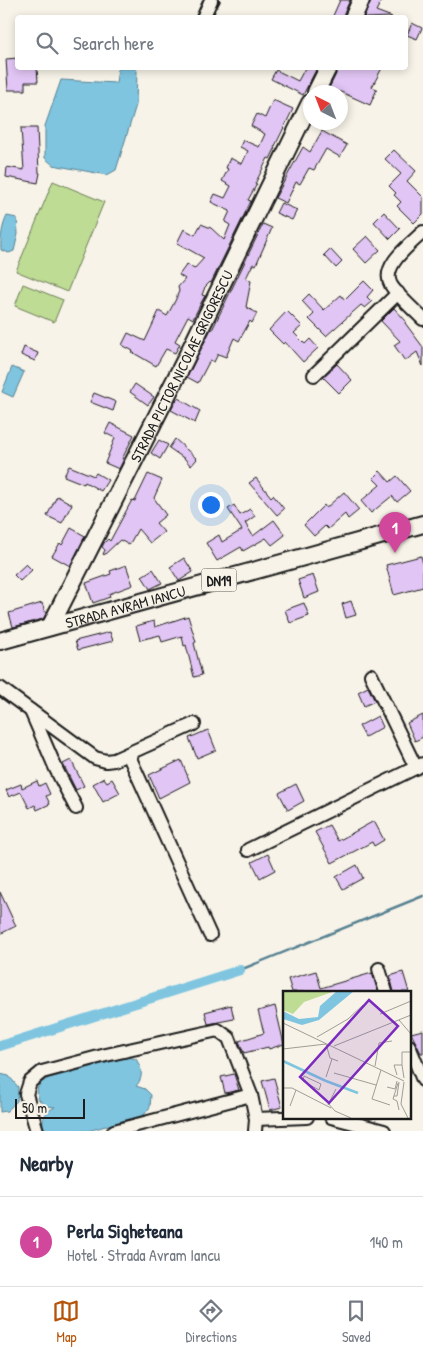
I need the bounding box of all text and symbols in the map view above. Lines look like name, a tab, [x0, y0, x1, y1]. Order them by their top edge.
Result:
search box	[15, 15, 408, 70]
icon: search	[33, 29, 61, 57]
text: Search here	[73, 30, 154, 56]
north arrow	[303, 85, 348, 130]
street label: STRADA PICTOR NICOLAE GRIGORESCU	[125, 267, 238, 466]
your location	[198, 492, 224, 518]
pin: 1	[379, 512, 411, 553]
road number: DN19	[202, 568, 236, 592]
street label: STRADA AVRAM IANCU	[63, 580, 188, 633]
inset map	[283, 991, 410, 1118]
scale bar	[15, 1096, 85, 1119]
text: 50 m	[22, 1098, 47, 1117]
text: Nearby	[20, 1149, 73, 1178]
text: Perla Sigheteana	[67, 1218, 182, 1244]
text: 1	[33, 1231, 39, 1253]
text: 140 m	[369, 1231, 403, 1253]
text: Hotel · Strada Avram Iancu	[67, 1244, 220, 1266]
tab: Map	[52, 1297, 80, 1346]
tab: Directions	[185, 1297, 237, 1346]
tab: Saved	[342, 1297, 371, 1346]

